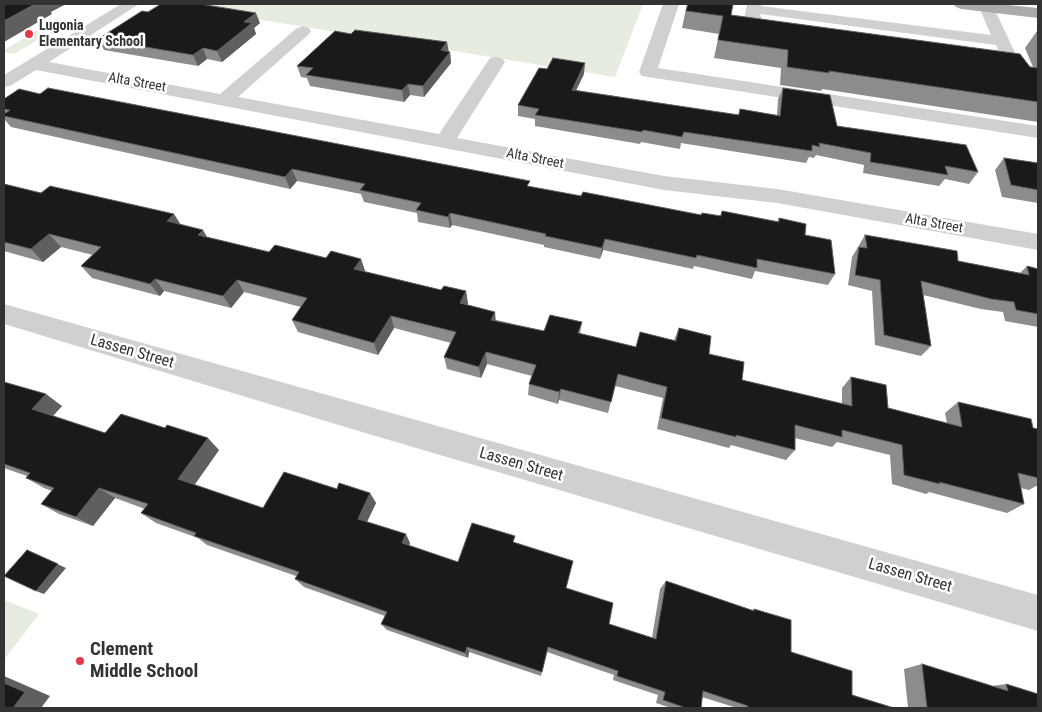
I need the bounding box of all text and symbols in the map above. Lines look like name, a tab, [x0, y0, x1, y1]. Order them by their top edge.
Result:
place label: Lugonia Elementary School	[39, 18, 144, 50]
marker: Lugonia Elementary School	[23, 28, 35, 40]
street label: Alta Street	[107, 70, 167, 96]
street label: Alta Street	[505, 145, 565, 173]
street label: Alta Street	[904, 211, 964, 237]
street label: Lassen Street	[88, 331, 176, 373]
street label: Lassen Street	[477, 444, 565, 486]
street label: Lassen Street	[866, 555, 954, 597]
place label: Clement Middle School	[90, 639, 198, 683]
marker: Clement Middle School	[74, 655, 86, 667]

